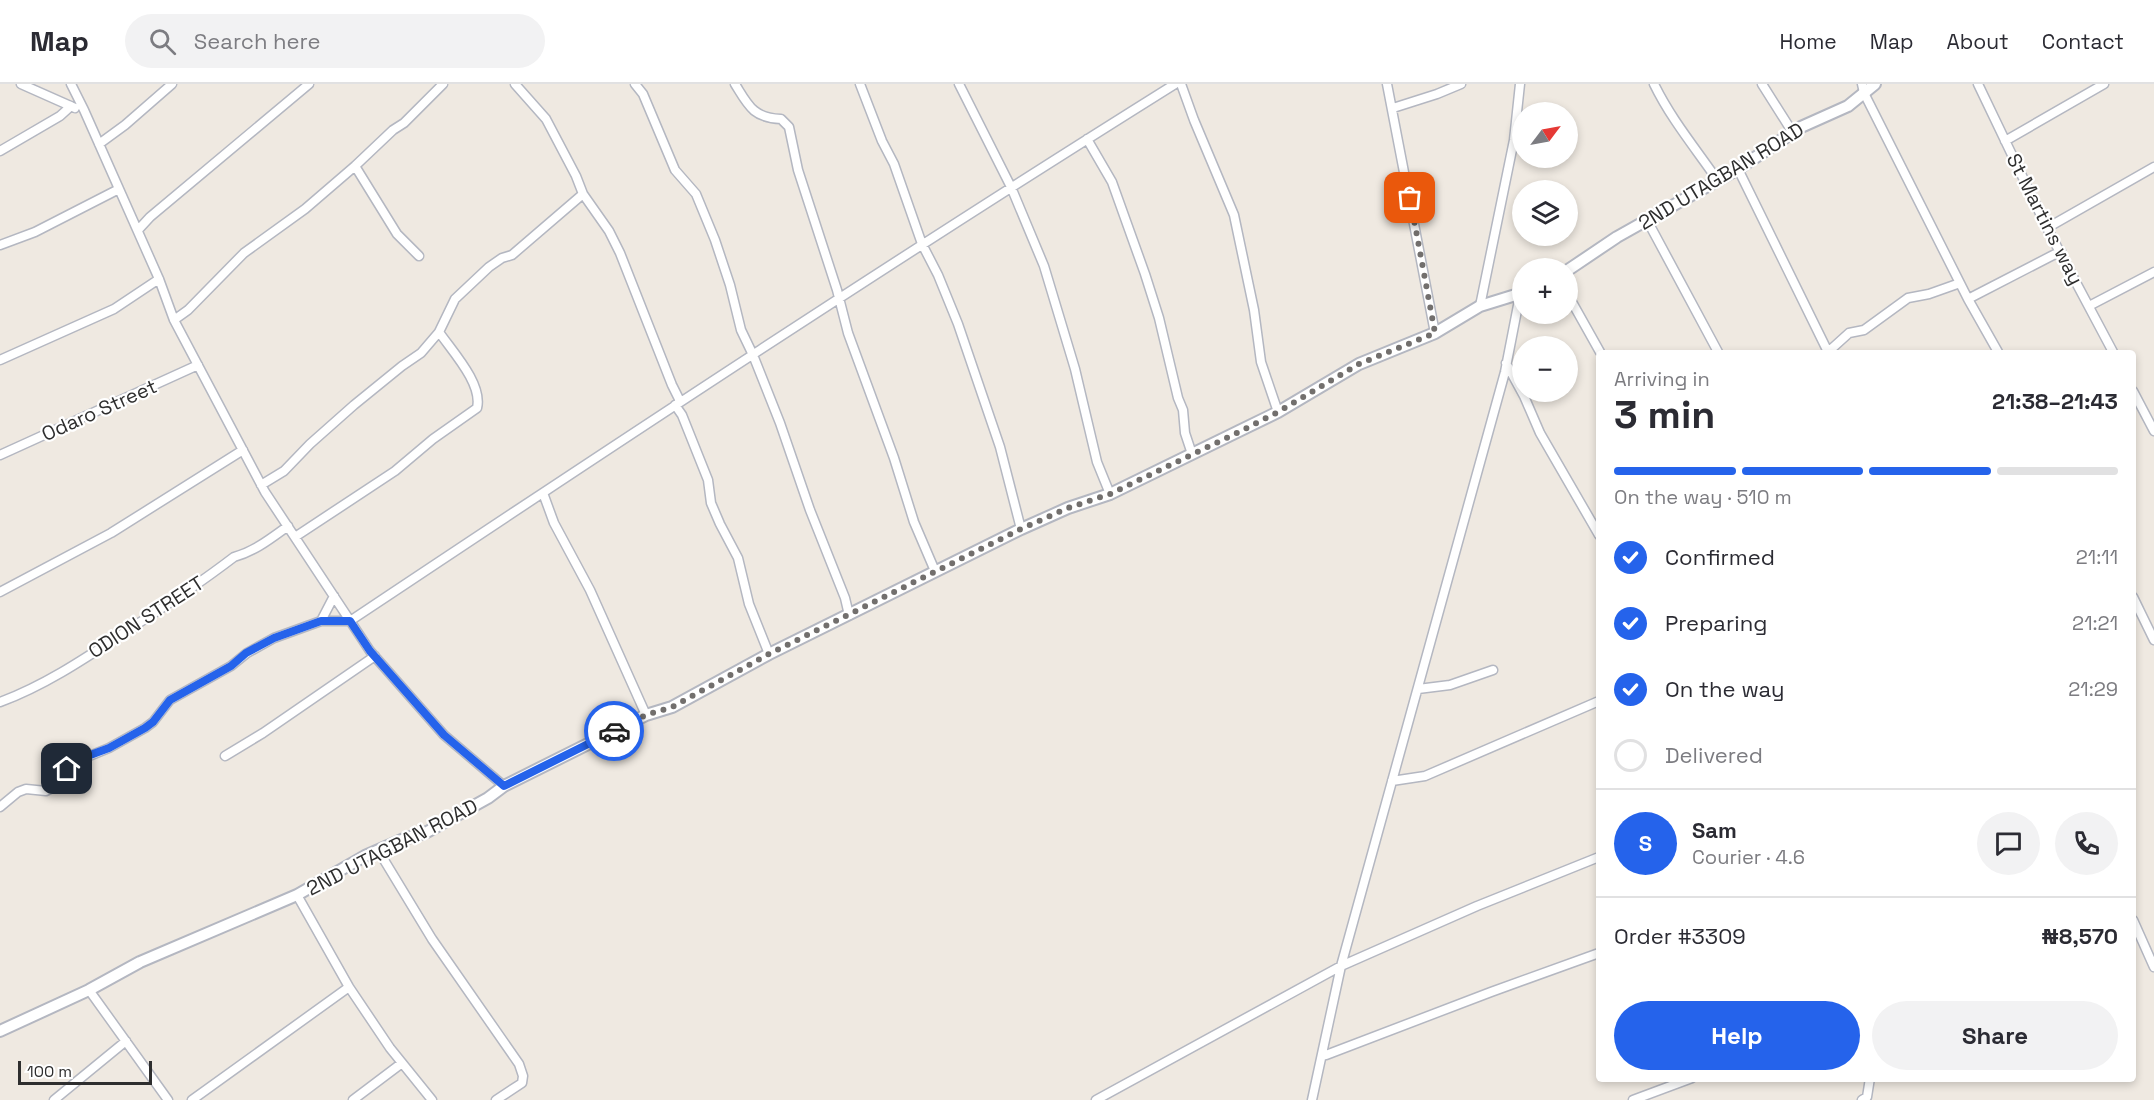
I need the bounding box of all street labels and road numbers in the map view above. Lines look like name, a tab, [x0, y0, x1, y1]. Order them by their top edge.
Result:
street label: 2ND UTAGBAN ROAD	[1633, 116, 1809, 236]
street label: St Martins way	[2001, 149, 2089, 289]
street label: Odaro Street	[37, 373, 161, 447]
street label: ODION STREET	[83, 570, 209, 664]
street label: 2ND UTAGBAN ROAD	[302, 793, 482, 901]

